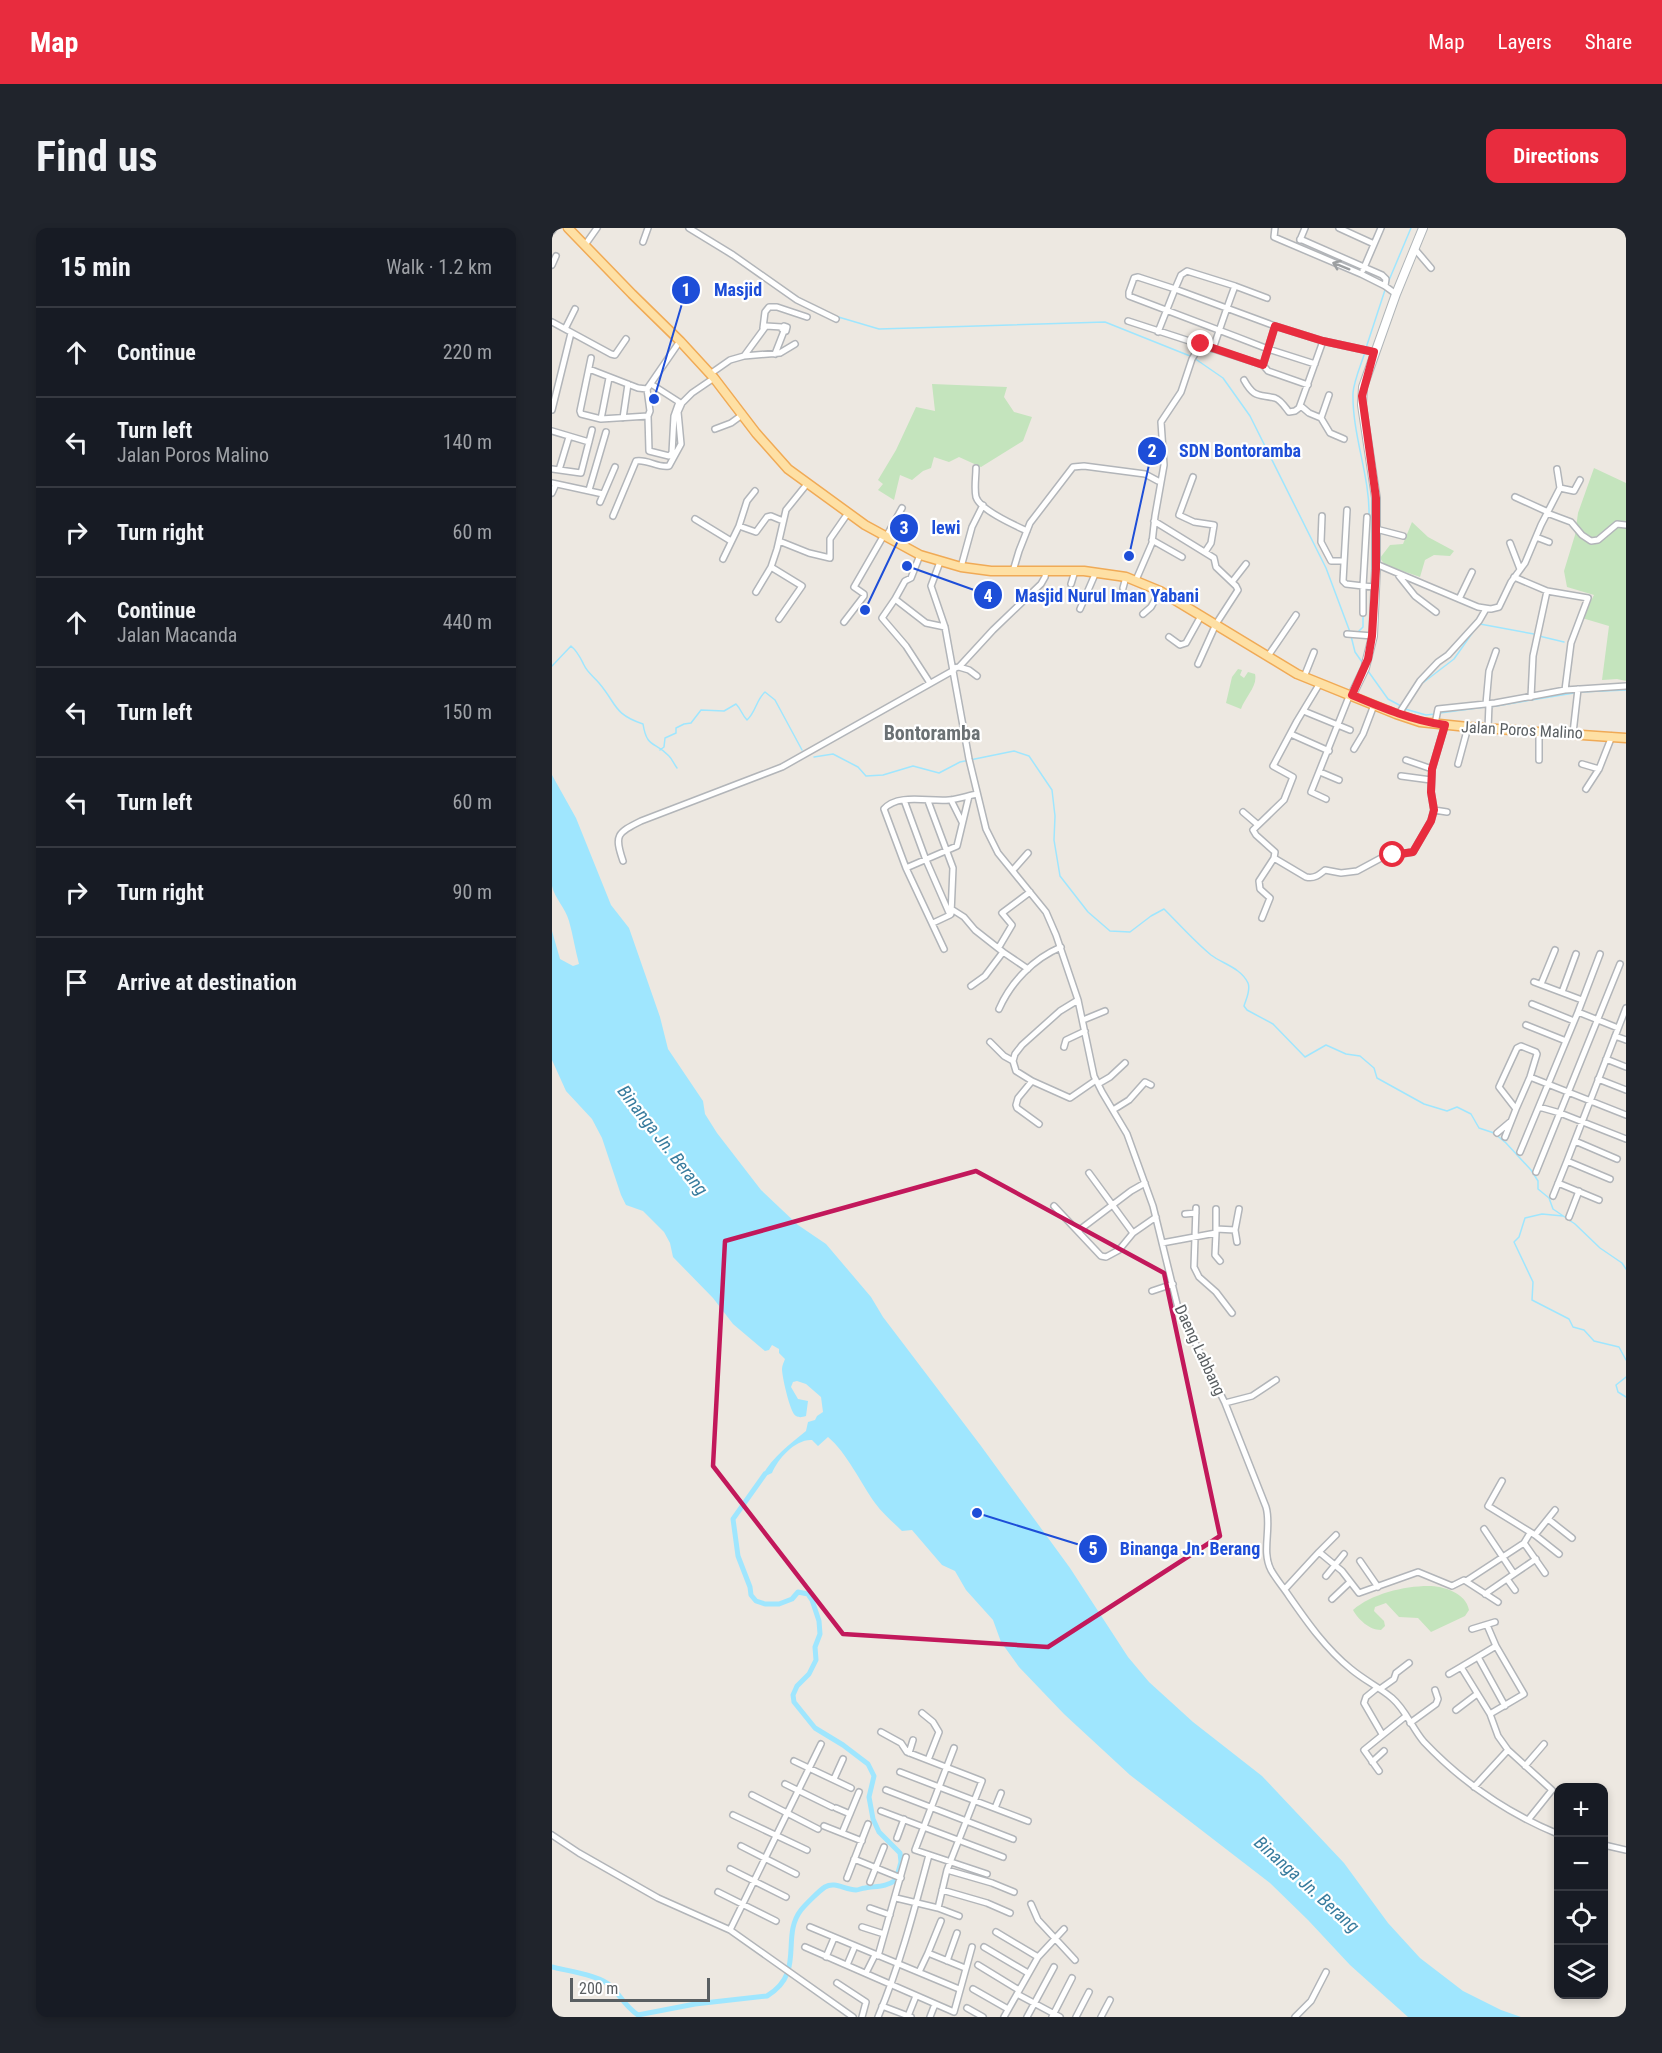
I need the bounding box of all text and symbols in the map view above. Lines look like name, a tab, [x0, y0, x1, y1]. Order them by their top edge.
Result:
text: Map	[30, 26, 78, 59]
text: Map	[1428, 30, 1465, 54]
text: Layers	[1498, 30, 1552, 54]
text: Share	[1585, 30, 1632, 54]
button: Directions	[1486, 129, 1626, 183]
text: Find us	[36, 132, 157, 181]
text: 15 min	[60, 252, 131, 282]
text: Walk · 1.2 km	[386, 255, 492, 279]
one-way arrow	[1332, 260, 1351, 271]
callout: Masjid	[671, 272, 774, 308]
text: 1	[681, 279, 691, 300]
text: Masjid	[714, 279, 762, 300]
route end	[1187, 330, 1213, 356]
icon: ahead	[60, 336, 93, 369]
text: Continue	[117, 340, 196, 365]
text: 220 m	[443, 340, 492, 364]
text: Turn left	[117, 418, 192, 443]
icon: left	[60, 426, 93, 459]
text: 140 m	[443, 430, 492, 454]
callout: SDN Bontoramba	[1137, 433, 1313, 469]
text: 2	[1147, 440, 1157, 461]
text: SDN Bontoramba	[1179, 440, 1301, 461]
text: Jalan Poros Malino	[117, 443, 269, 467]
callout: lewi	[889, 510, 972, 546]
icon: right	[60, 516, 93, 549]
text: 3	[899, 517, 909, 538]
text: lewi	[931, 517, 961, 538]
text: Turn right	[117, 520, 204, 545]
text: 60 m	[453, 520, 492, 544]
callout: Masjid Nurul Iman Yabani	[973, 577, 1211, 613]
text: 4	[983, 585, 993, 606]
text: Masjid Nurul Iman Yabani	[1015, 585, 1199, 606]
text: Continue	[117, 598, 196, 623]
icon: ahead	[60, 606, 93, 639]
text: 440 m	[443, 610, 492, 634]
text: Jalan Macanda	[117, 623, 237, 647]
icon: left	[60, 696, 93, 729]
text: Turn left	[117, 700, 192, 725]
text: 150 m	[443, 700, 492, 724]
street label: Jalan Poros Malino	[1461, 717, 1583, 743]
district label: Bontoramba	[884, 721, 980, 745]
icon: left	[60, 786, 93, 819]
text: Turn left	[117, 790, 192, 815]
text: 60 m	[453, 790, 492, 814]
route start	[1379, 841, 1405, 867]
icon: right	[60, 876, 93, 909]
text: Turn right	[117, 880, 204, 905]
text: 90 m	[453, 880, 492, 904]
icon: arrive	[60, 966, 93, 999]
text: Arrive at destination	[117, 970, 297, 995]
water label: Binanga Jn. Berang	[614, 1081, 713, 1199]
street label: Daeng Labbang	[1171, 1302, 1229, 1398]
callout: Binanga Jn. Berang	[1078, 1531, 1273, 1567]
text: 5	[1088, 1538, 1098, 1559]
text: Binanga Jn. Berang	[1120, 1538, 1260, 1559]
map controls	[1554, 1783, 1608, 1999]
button: +	[1554, 1783, 1608, 1837]
water label: Binanga Jn. Berang	[1250, 1832, 1364, 1937]
button: −	[1554, 1837, 1608, 1891]
button: locate	[1554, 1891, 1608, 1945]
button: layers	[1554, 1945, 1608, 1999]
scale bar	[570, 1975, 710, 2002]
text: 200 m	[579, 1979, 618, 1998]

